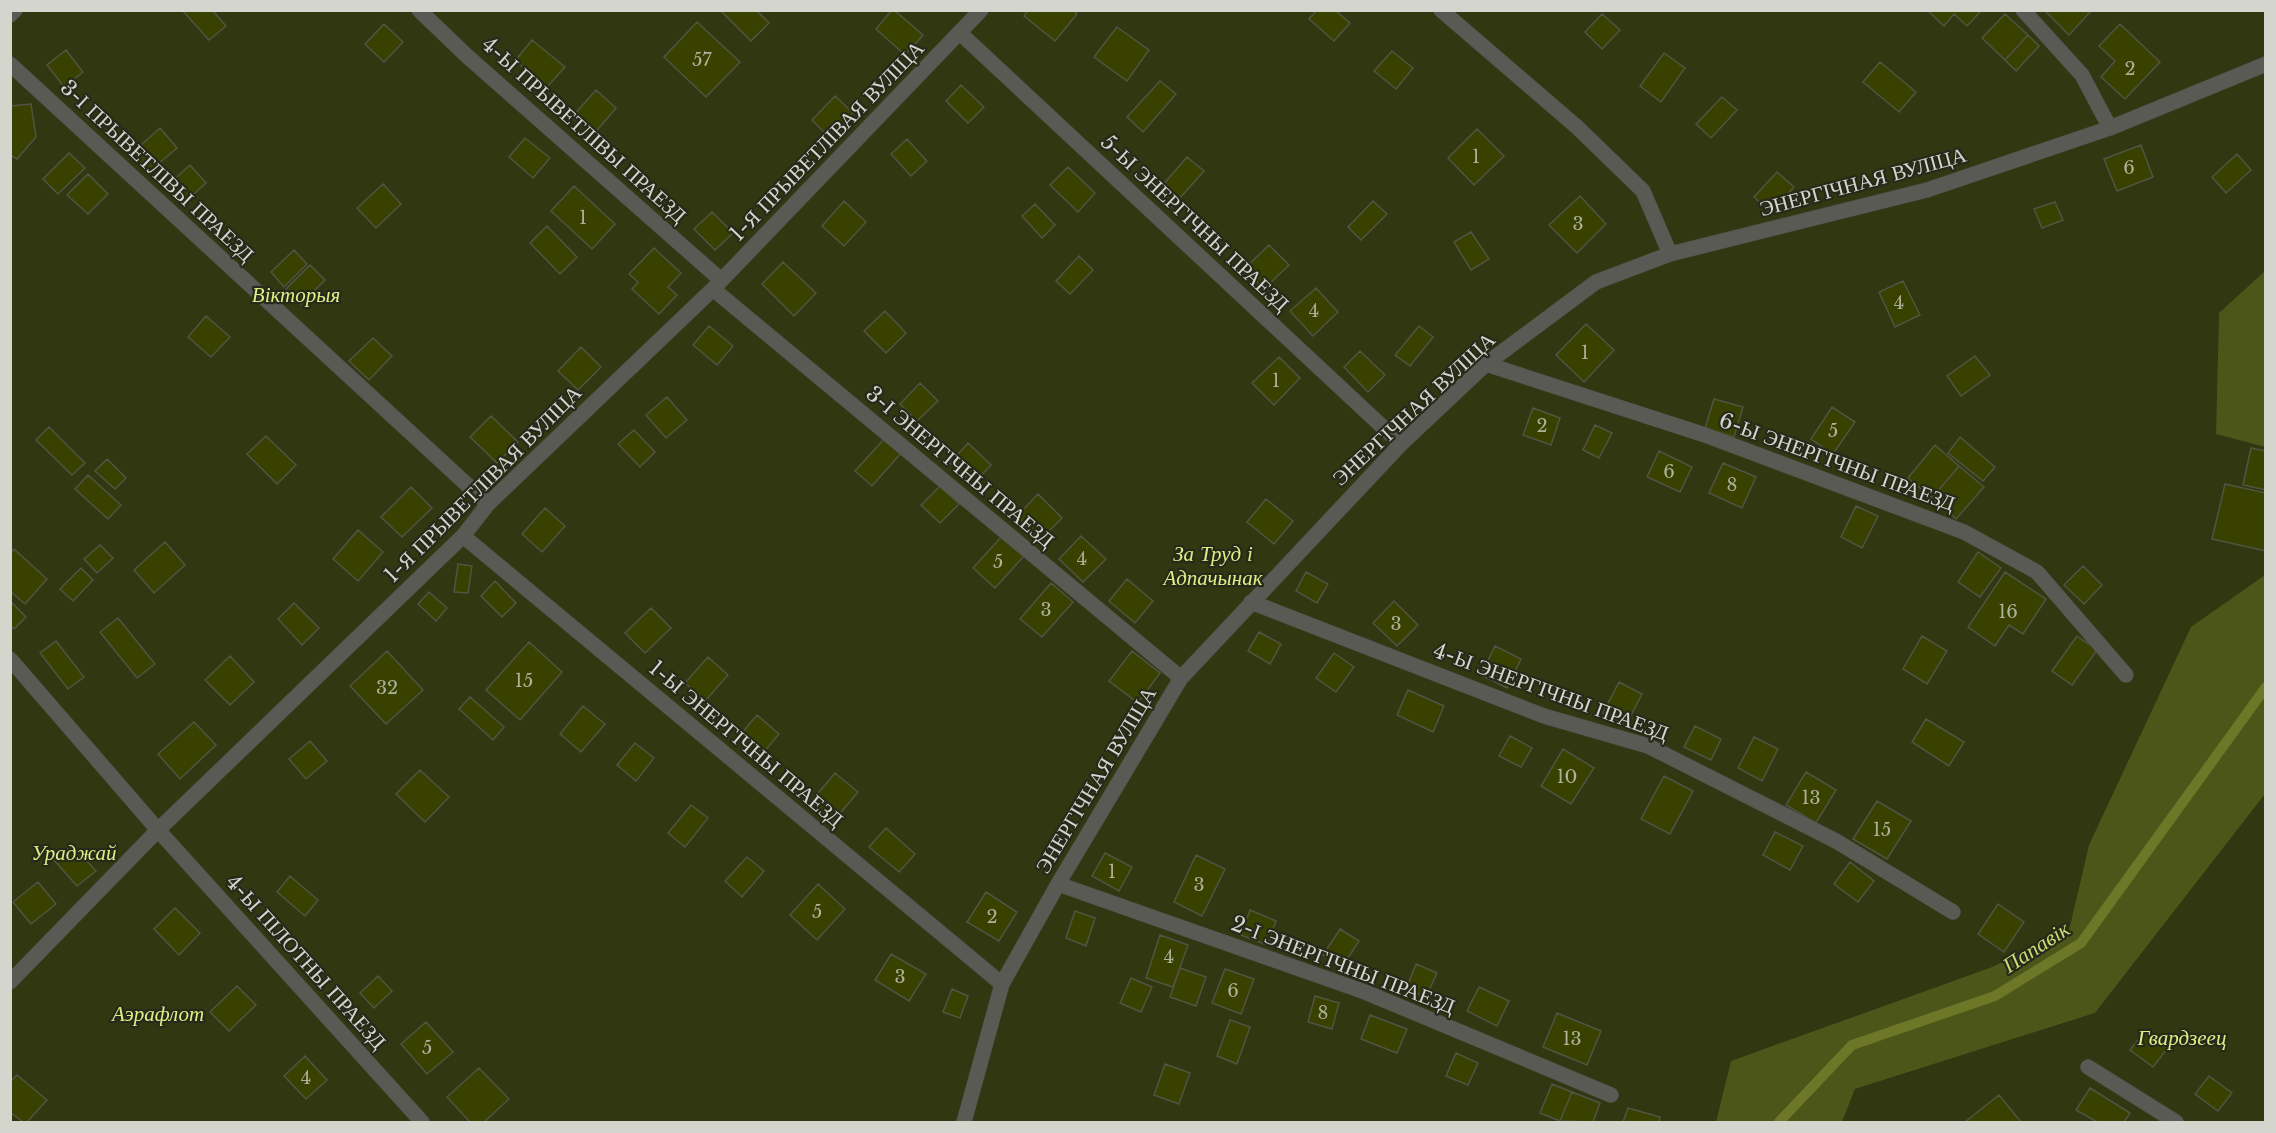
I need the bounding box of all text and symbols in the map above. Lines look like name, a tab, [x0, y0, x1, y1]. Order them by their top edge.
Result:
street label: 4-Ы ПРЫВЕТЛІВЫ ПРАЕЗД	[477, 31, 691, 229]
street label: 1-Я ПРЫВЕТЛІВАЯ ВУЛІЦА	[724, 35, 930, 247]
house number: 57	[692, 49, 713, 71]
house number: 2	[2124, 58, 2136, 80]
street label: 3-І ПРЫВЕТЛІВЫ ПРАЕЗД	[55, 75, 259, 267]
street label: 5-Ы ЭНЕРГІЧНЫ ПРАЕЗД	[1096, 129, 1294, 317]
street label: ЭНЕРГІЧНАЯ ВУЛІЦА	[1757, 142, 1970, 222]
house number: 1	[1472, 146, 1480, 168]
house number: 6	[2123, 157, 2135, 179]
house number: 1	[579, 207, 587, 229]
house number: 3	[1572, 213, 1584, 235]
park label: Вікторыя	[252, 282, 340, 308]
house number: 4	[1894, 292, 1904, 314]
house number: 4	[1309, 300, 1319, 322]
street label: ЭНЕРГІЧНАЯ ВУЛІЦА	[1327, 326, 1501, 491]
house number: 1	[1581, 342, 1589, 364]
house number: 1	[1272, 370, 1280, 392]
street label: 1-Я ПРЫВЕТЛІВАЯ ВУЛІЦА	[379, 379, 588, 588]
street label: 3-І ЭНЕРГІЧНЫ ПРАЕЗД	[861, 381, 1059, 553]
street label: 6-Ы ЭНЕРГІЧНЫ ПРАЕЗД	[1715, 407, 1959, 517]
house number: 2	[1536, 415, 1548, 437]
house number: 5	[1828, 420, 1838, 442]
house number: 6	[1663, 461, 1675, 483]
house number: 8	[1727, 474, 1737, 496]
park label: За Труд і Адпачынак	[1161, 541, 1263, 591]
house number: 4	[1077, 548, 1087, 570]
house number: 5	[993, 551, 1003, 573]
house number: 3	[1040, 599, 1052, 621]
house number: 16	[1998, 601, 2018, 623]
house number: 3	[1390, 613, 1402, 635]
street label: 4-Ы ЭНЕРГІЧНЫ ПРАЕЗД	[1430, 637, 1672, 747]
street label: 1-Ы ЭНЕРГІЧНЫ ПРАЕЗД	[644, 655, 848, 833]
house number: 15	[515, 670, 533, 692]
house number: 32	[376, 677, 398, 699]
street label: ЭНЕРГІЧНАЯ ВУЛІЦА	[1030, 681, 1162, 878]
house number: 10	[1557, 766, 1577, 788]
house number: 13	[1801, 787, 1821, 809]
house number: 15	[1873, 819, 1891, 841]
park label: Ураджай	[31, 840, 117, 866]
house number: 1	[1108, 861, 1116, 883]
street label: 4-Ы ПІЛОТНЫ ПРАЕЗД	[221, 869, 391, 1055]
house number: 3	[1193, 874, 1205, 896]
house number: 5	[812, 901, 822, 923]
house number: 2	[986, 906, 998, 928]
street label: 2-І ЭНЕРГІЧНЫ ПРАЕЗД	[1227, 910, 1459, 1020]
water label: Папавік	[1996, 915, 2075, 979]
house number: 4	[1164, 946, 1174, 968]
house number: 3	[894, 966, 906, 988]
house number: 6	[1227, 980, 1239, 1002]
park label: Аэрафлот	[110, 1001, 204, 1027]
house number: 8	[1318, 1002, 1328, 1024]
park label: Гвардзеец	[2137, 1025, 2226, 1051]
house number: 13	[1562, 1028, 1582, 1050]
house number: 5	[422, 1037, 432, 1059]
house number: 4	[301, 1067, 311, 1089]

